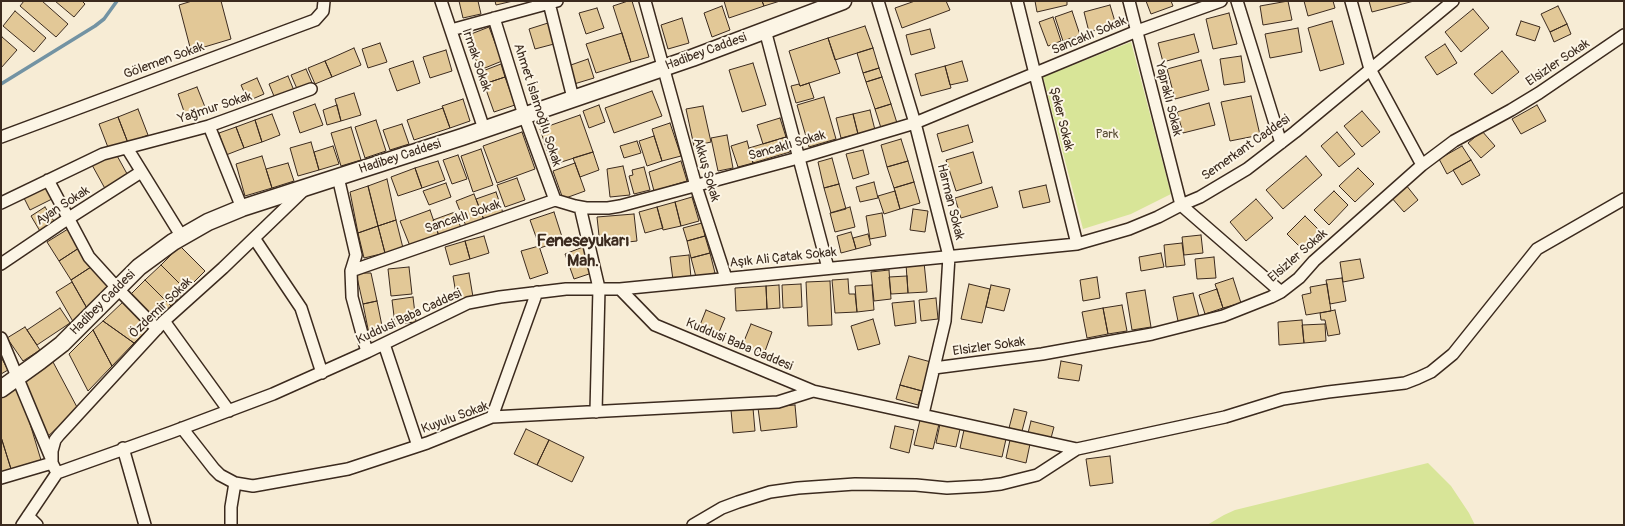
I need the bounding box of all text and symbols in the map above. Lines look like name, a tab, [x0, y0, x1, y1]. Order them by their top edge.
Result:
street label: Sancaklı Sokak	[1049, 13, 1129, 59]
street label: Irmak Sokak	[458, 26, 494, 94]
street label: Hadibey Caddesi	[663, 30, 749, 74]
street label: Elsizler Sokak	[1523, 36, 1593, 90]
street label: Gölemen Sokak	[122, 39, 206, 83]
street label: Ahmet İslamoğlu Sokak	[510, 42, 564, 168]
street label: Yapraklı Sokak	[1151, 60, 1185, 138]
street label: Şeker Sokak	[1046, 86, 1076, 152]
street label: Yağmur Sokak	[176, 89, 254, 127]
street label: Semerkant Caddesi	[1199, 112, 1293, 184]
park label: Park	[1096, 127, 1118, 143]
street label: Sancaklı Sokak	[747, 128, 827, 164]
street label: Hadibey Caddesi	[357, 136, 443, 178]
street label: Akkuş Sokak	[689, 136, 723, 204]
street label: Harman Sokak	[933, 162, 967, 242]
street label: Ayan Sokak	[33, 183, 93, 229]
street label: Sancaklı Sokak	[423, 197, 503, 237]
street label: Elsizler Sokak	[1265, 226, 1331, 286]
district label: Feneseyukarı Mah.	[536, 232, 630, 272]
street label: Aşık Ali Çatak Sokak	[729, 245, 837, 271]
street label: Hadibey Caddesi	[67, 267, 139, 339]
street label: Özdemir Sokak	[126, 274, 196, 342]
street label: Kuddusi Baba Caddesi	[354, 286, 464, 348]
street label: Kuddusi Baba Caddesi	[683, 315, 795, 375]
street label: Elsizler Sokak	[952, 334, 1026, 360]
street label: Kuyulu Sokak	[419, 399, 491, 437]

